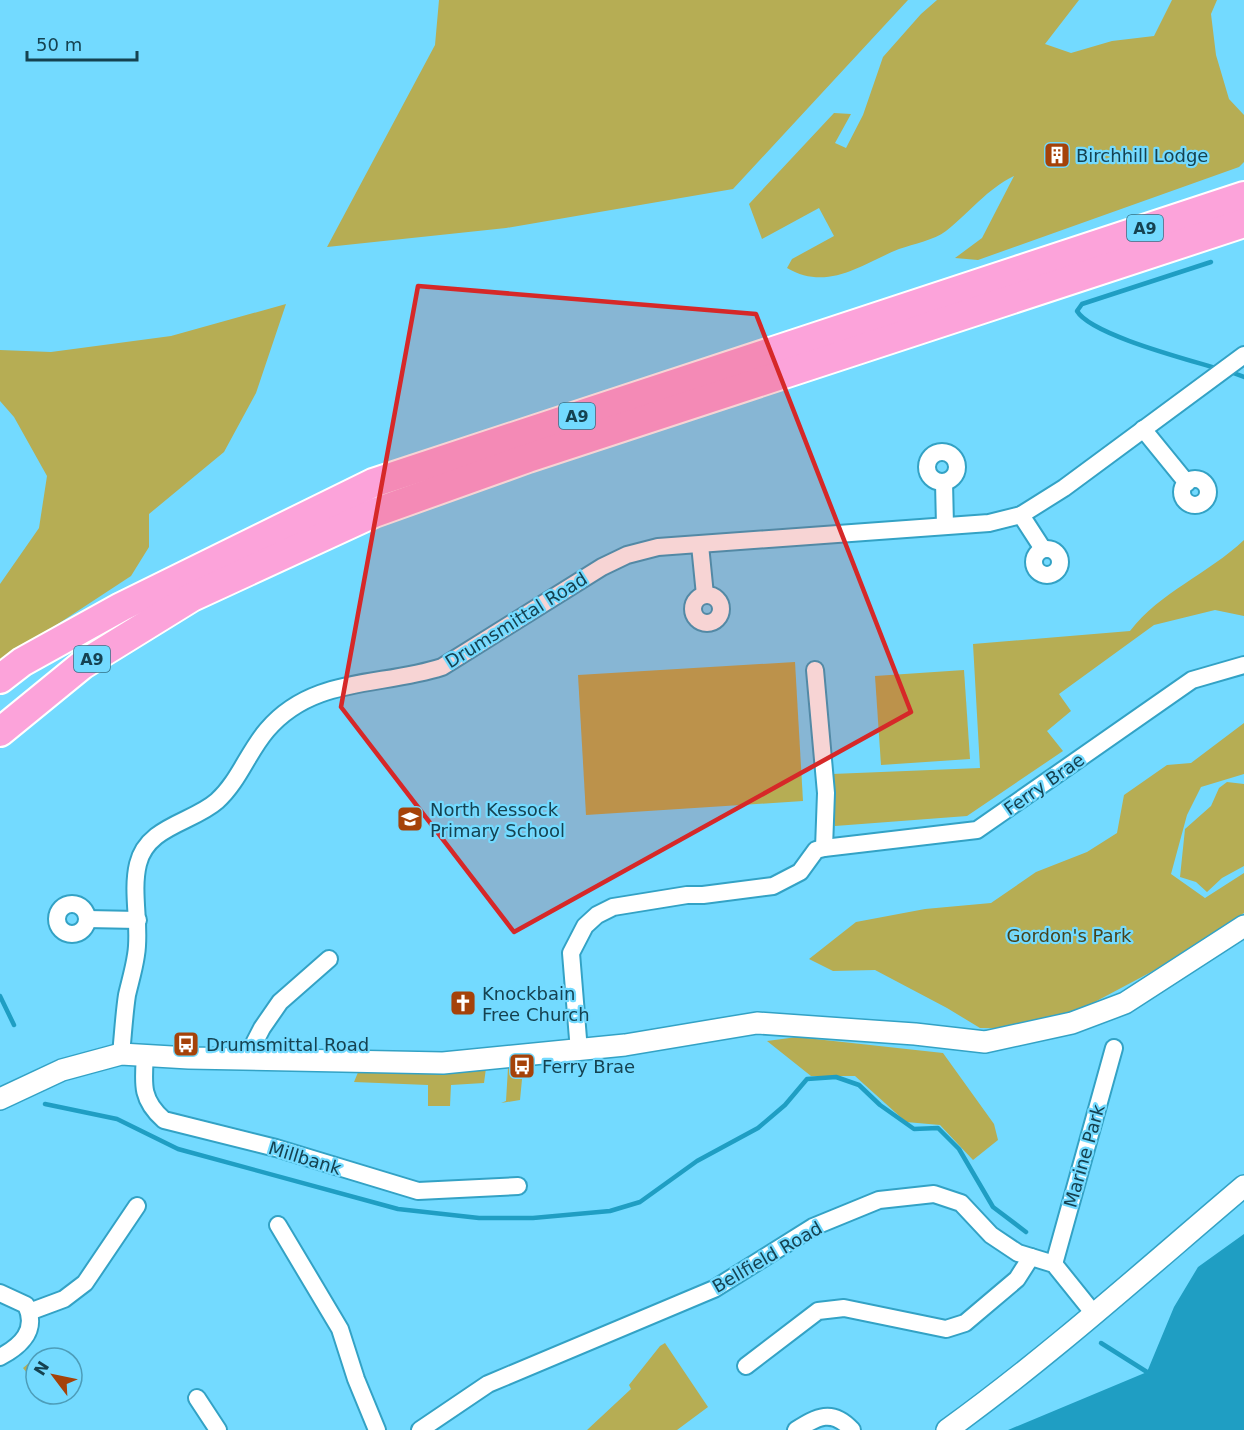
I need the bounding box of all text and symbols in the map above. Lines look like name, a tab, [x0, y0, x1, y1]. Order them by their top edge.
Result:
scale bar	[27, 24, 136, 62]
text: 50 m	[36, 34, 82, 55]
building icon: Birchhill Lodge	[1042, 140, 1072, 170]
place label: Birchhill Lodge	[1076, 145, 1208, 166]
road number: A9	[1127, 215, 1163, 241]
road number: A9	[559, 403, 595, 429]
street label: Drumsmittal Road	[441, 568, 591, 672]
road number: A9	[74, 646, 110, 672]
street label: Ferry Brae	[1000, 749, 1088, 819]
place label: North Kessock Primary School	[430, 799, 565, 841]
school or university icon: North Kessock Primary School	[395, 804, 425, 834]
park label: Gordon's Park	[1007, 925, 1132, 946]
place label: Knockbain Free Church	[482, 983, 590, 1025]
church icon: Knockbain Free Church	[448, 988, 478, 1018]
bus stop icon: Drumsmittal Road	[171, 1029, 201, 1059]
place label: Drumsmittal Road	[206, 1034, 369, 1055]
bus stop icon: Ferry Brae	[507, 1051, 537, 1081]
place label: Ferry Brae	[542, 1056, 635, 1077]
street label: Marine Park	[1059, 1102, 1109, 1210]
street label: Millbank	[266, 1137, 344, 1179]
street label: Bellfield Road	[708, 1217, 826, 1297]
north arrow	[24, 1346, 84, 1406]
text: N	[30, 1358, 53, 1379]

